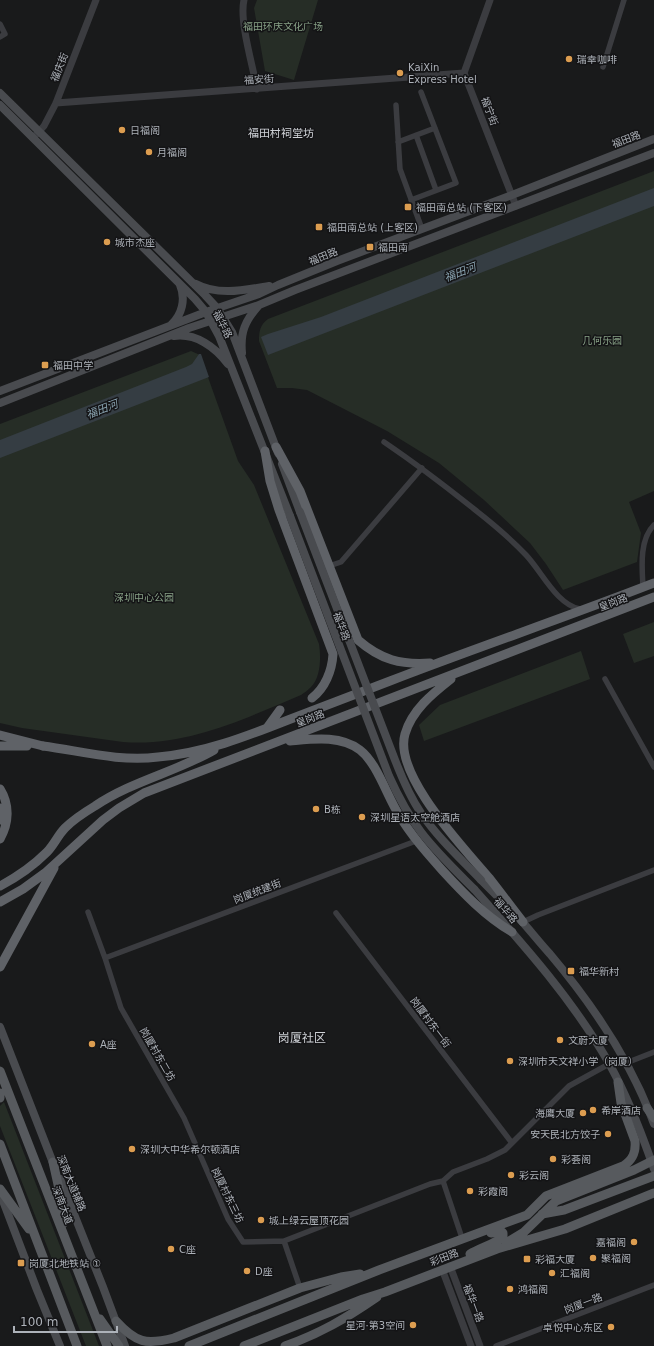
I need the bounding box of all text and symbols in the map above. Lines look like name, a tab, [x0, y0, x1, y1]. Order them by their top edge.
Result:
park label: 福田环庆文化广场	[243, 21, 323, 32]
street label: 福庆街	[49, 51, 70, 83]
marker: 瑞幸咖啡	[564, 54, 574, 64]
place label: 瑞幸咖啡	[577, 54, 617, 65]
place label: KaiXin Express Hotel	[408, 62, 477, 85]
marker: KaiXin Express Hotel	[395, 68, 405, 78]
street label: 福安街	[244, 73, 274, 86]
street label: 福宁街	[479, 95, 500, 127]
marker: 日福阁	[117, 125, 127, 135]
place label: 日福阁	[130, 125, 160, 136]
district label: 福田村祠堂坊	[248, 127, 314, 140]
street label: 福田路	[610, 129, 642, 150]
marker: 月福阁	[144, 147, 154, 157]
place label: 月福阁	[157, 147, 187, 158]
marker: 福田南总站 (下客区)	[403, 202, 413, 212]
place label: 福田南总站 (下客区)	[416, 202, 507, 213]
marker: 福田南总站 (上客区)	[314, 222, 324, 232]
place label: 福田南总站 (上客区)	[327, 222, 418, 233]
marker: 城市杰座	[102, 237, 112, 247]
place label: 城市杰座	[115, 237, 155, 248]
marker: 福田南	[365, 242, 375, 252]
place label: 福田南	[378, 242, 408, 253]
street label: 福田路	[307, 246, 339, 267]
water label: 福田河	[442, 260, 480, 284]
street label: 福华路	[211, 308, 234, 340]
park label: 几何乐园	[582, 335, 622, 346]
marker: 福田中学	[40, 360, 50, 370]
place label: 福田中学	[53, 360, 93, 371]
water label: 福田河	[84, 397, 122, 421]
park label: 深圳中心公园	[114, 592, 174, 603]
street label: 皇岗路	[597, 592, 629, 613]
street label: 福华路	[331, 610, 352, 642]
street label: 皇岗路	[294, 708, 326, 729]
marker: B栋	[311, 804, 321, 814]
place label: B栋	[324, 804, 341, 815]
marker: 深圳星语太空舱酒店	[357, 812, 367, 822]
place label: 深圳星语太空舱酒店	[370, 812, 460, 823]
street label: 岗厦统建街	[232, 877, 282, 906]
street label: 福华路	[492, 895, 520, 925]
marker: 福华新村	[566, 966, 576, 976]
place label: 福华新村	[579, 966, 619, 977]
street label: 岗厦村东一街	[408, 995, 453, 1050]
street label: 岗厦村东二坊	[138, 1026, 177, 1083]
district label: 岗厦社区	[278, 1031, 326, 1045]
marker: 文蔚大厦	[555, 1035, 565, 1045]
place label: 文蔚大厦	[568, 1035, 608, 1046]
marker: A座	[87, 1039, 97, 1049]
place label: A座	[100, 1039, 117, 1050]
marker: 深圳市天文祥小学（岗厦）	[505, 1056, 515, 1066]
place label: 深圳市天文祥小学（岗厦）	[518, 1056, 638, 1067]
marker: 希岸酒店	[588, 1105, 598, 1115]
place label: 希岸酒店	[601, 1105, 641, 1116]
place label: 海鹰大厦	[535, 1108, 575, 1119]
marker: 海鹰大厦	[578, 1108, 588, 1118]
place label: 安天民北方饺子	[530, 1129, 600, 1140]
marker: 安天民北方饺子	[603, 1129, 613, 1139]
marker: 深圳大中华希尔顿酒店	[127, 1144, 137, 1154]
place label: 深圳大中华希尔顿酒店	[140, 1144, 240, 1155]
street label: 深南大道辅路	[55, 1153, 89, 1213]
marker: 彩荟阁	[548, 1154, 558, 1164]
place label: 彩荟阁	[561, 1154, 591, 1165]
street label: 岗厦村东三坊	[209, 1166, 246, 1225]
marker: 彩云阁	[506, 1170, 516, 1180]
place label: 彩云阁	[519, 1170, 549, 1181]
street label: 深南大道	[50, 1184, 76, 1226]
marker: 彩霞阁	[465, 1186, 475, 1196]
place label: 彩霞阁	[478, 1186, 508, 1197]
marker: 城上绿云屋顶花园	[256, 1215, 266, 1225]
place label: 城上绿云屋顶花园	[269, 1215, 349, 1226]
place label: 嘉福阁	[596, 1237, 626, 1248]
marker: 嘉福阁	[629, 1237, 639, 1247]
marker: C座	[166, 1244, 176, 1254]
place label: C座	[179, 1244, 196, 1255]
street label: 彩田路	[428, 1247, 460, 1268]
marker: 聚福阁	[588, 1253, 598, 1263]
place label: 聚福阁	[601, 1253, 631, 1264]
marker: 彩福大厦	[522, 1254, 532, 1264]
place label: 彩福大厦	[535, 1254, 575, 1265]
marker: 岗厦北地铁站 ①	[16, 1258, 26, 1268]
place label: 岗厦北地铁站 ①	[29, 1258, 101, 1269]
marker: D座	[242, 1266, 252, 1276]
place label: D座	[255, 1266, 273, 1277]
marker: 汇福阁	[547, 1268, 557, 1278]
place label: 汇福阁	[560, 1268, 590, 1279]
street label: 福华一路	[461, 1283, 486, 1324]
marker: 鸿福阁	[505, 1284, 515, 1294]
place label: 鸿福阁	[518, 1284, 548, 1295]
street label: 岗厦一路	[563, 1291, 604, 1316]
scale bar	[14, 1308, 117, 1334]
text: 100 m	[20, 1315, 58, 1329]
place label: 星河·第3空间	[345, 1320, 405, 1331]
marker: 星河·第3空间	[408, 1320, 418, 1330]
place label: 卓悦中心东区	[543, 1322, 603, 1333]
marker: 卓悦中心东区	[606, 1322, 616, 1332]

